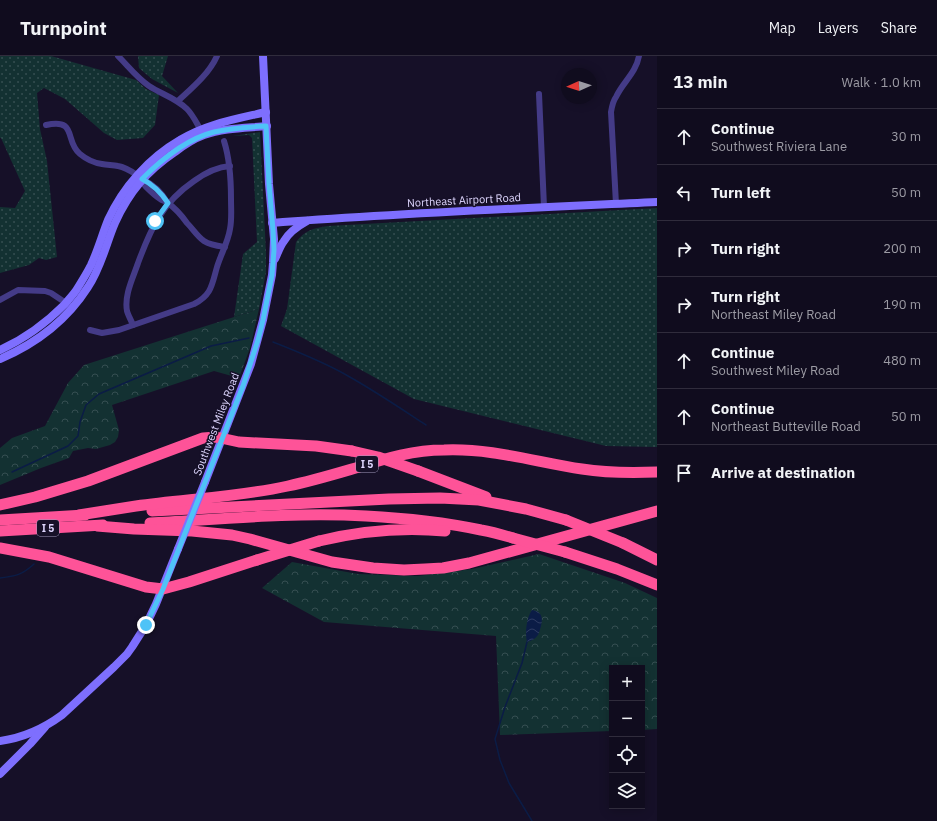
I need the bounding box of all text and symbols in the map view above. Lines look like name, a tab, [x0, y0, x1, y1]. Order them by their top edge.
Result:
text: Turnpoint	[20, 16, 107, 40]
text: Map	[769, 19, 796, 37]
text: Layers	[818, 19, 859, 37]
text: Share	[881, 19, 917, 37]
north arrow	[561, 68, 597, 104]
text: 13 min	[673, 71, 728, 93]
text: Walk · 1.0 km	[841, 74, 921, 91]
text: Continue	[711, 119, 775, 138]
icon: ahead	[673, 126, 695, 148]
text: 30 m	[891, 128, 921, 145]
text: Southwest Riviera Lane	[711, 138, 847, 155]
icon: left	[673, 182, 695, 204]
text: Turn left	[711, 183, 771, 202]
text: 50 m	[891, 184, 921, 201]
street label: Northeast Airport Road	[407, 190, 521, 210]
route start	[146, 212, 164, 230]
icon: right	[673, 238, 695, 260]
text: Turn right	[711, 239, 780, 258]
text: 200 m	[883, 240, 921, 257]
text: Turn right	[711, 287, 780, 306]
icon: right	[673, 294, 695, 316]
text: 190 m	[883, 296, 921, 313]
text: Northeast Miley Road	[711, 306, 836, 323]
text: Continue	[711, 343, 775, 362]
icon: ahead	[673, 350, 695, 372]
text: 480 m	[883, 352, 921, 369]
text: Southwest Miley Road	[711, 362, 840, 379]
street label: Southwest Miley Road	[190, 371, 242, 477]
text: Continue	[711, 399, 775, 418]
icon: ahead	[673, 406, 695, 428]
text: 50 m	[891, 408, 921, 425]
text: Northeast Butteville Road	[711, 418, 861, 435]
road number: I 5	[356, 456, 378, 472]
icon: arrive	[673, 462, 695, 484]
text: Arrive at destination	[711, 463, 855, 482]
road number: I 5	[37, 520, 59, 536]
route end	[137, 616, 155, 634]
map controls	[609, 665, 645, 809]
button: +	[609, 665, 645, 701]
button: −	[609, 701, 645, 737]
button: locate	[609, 737, 645, 773]
button: layers	[609, 773, 645, 809]

